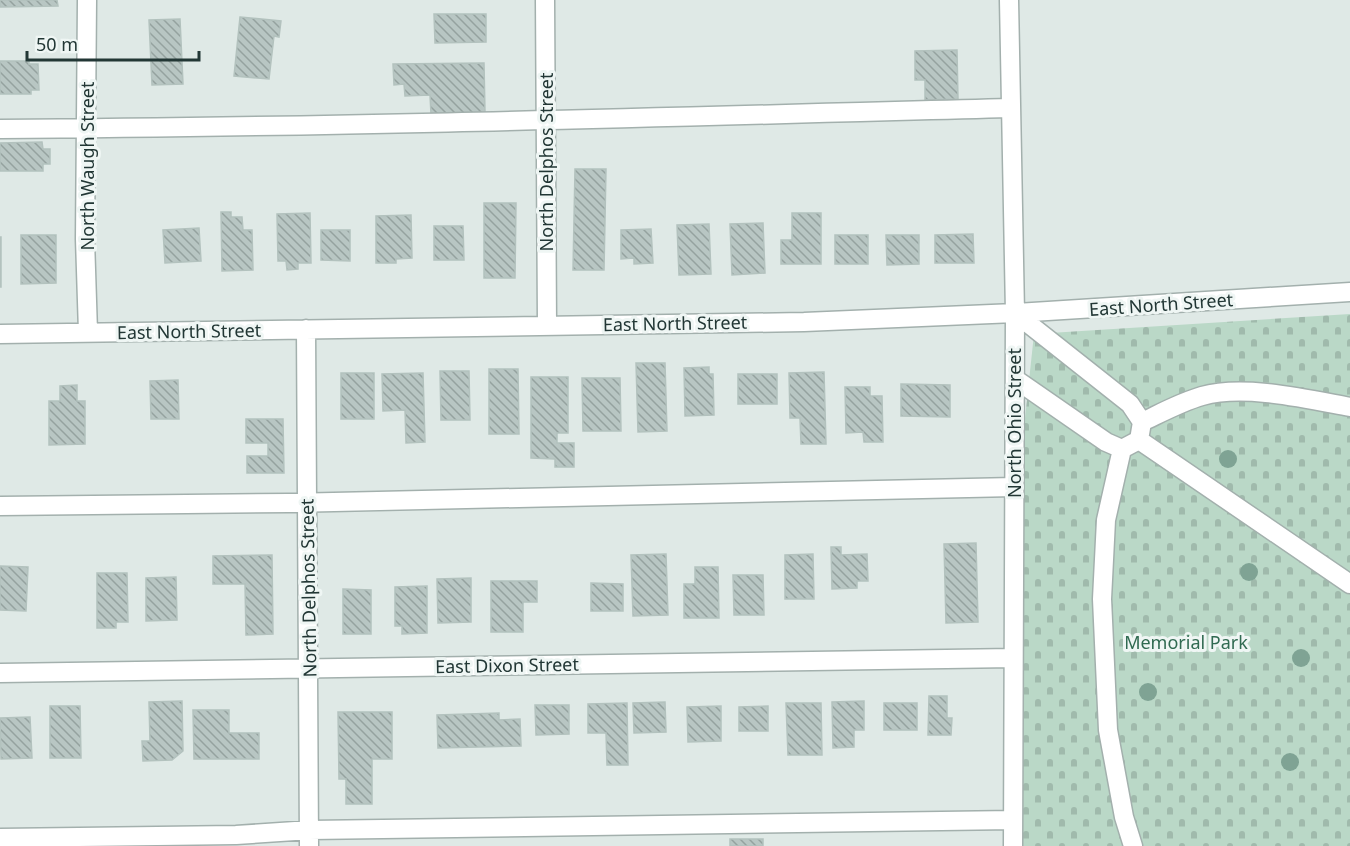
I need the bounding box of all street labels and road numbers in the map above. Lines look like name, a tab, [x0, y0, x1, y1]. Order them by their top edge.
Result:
street label: North Delphos Street	[534, 72, 558, 251]
street label: North Waugh Street	[75, 81, 99, 251]
street label: East North Street	[1088, 287, 1234, 321]
street label: East North Street	[603, 310, 748, 336]
street label: East North Street	[117, 318, 262, 344]
street label: North Ohio Street	[1002, 348, 1026, 498]
street label: North Delphos Street	[294, 498, 322, 678]
street label: East Dixon Street	[435, 652, 580, 678]

